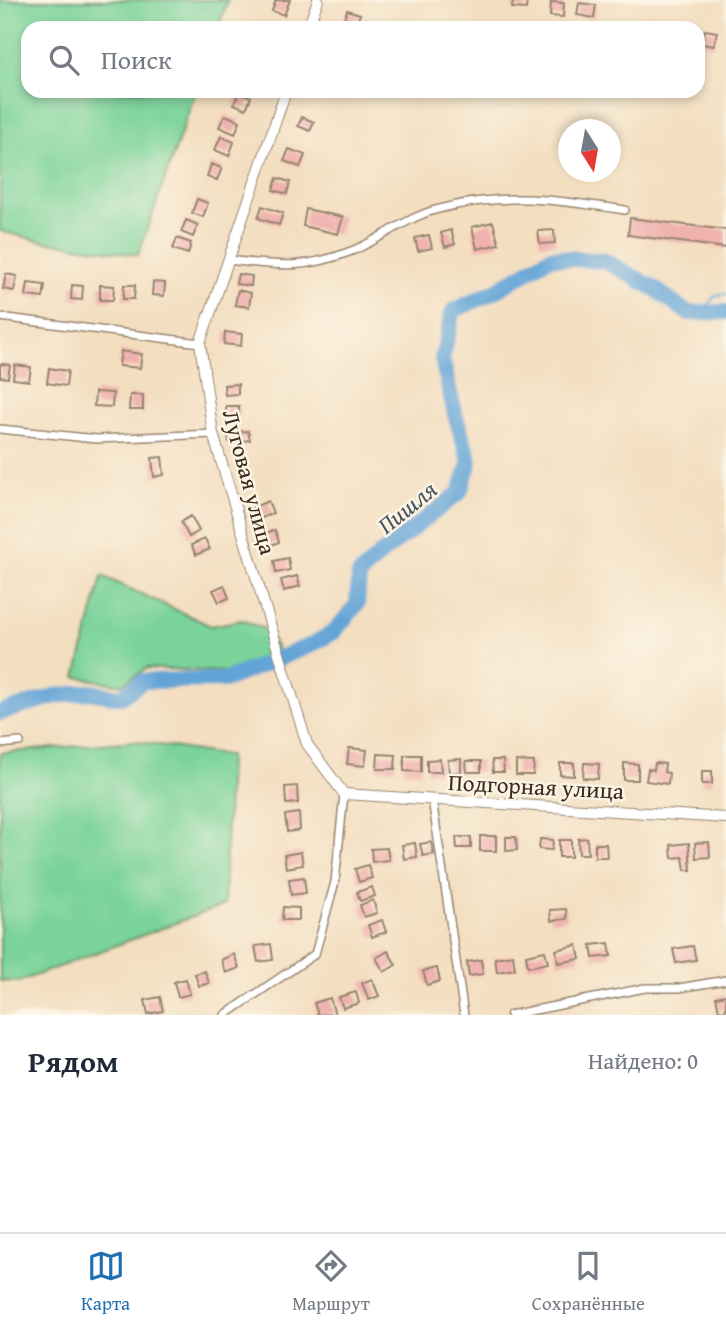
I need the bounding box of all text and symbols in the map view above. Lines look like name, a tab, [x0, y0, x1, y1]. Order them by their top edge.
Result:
search box	[21, 21, 705, 98]
text: Поиск	[101, 40, 172, 79]
icon: search	[45, 41, 83, 79]
north arrow	[558, 119, 621, 182]
street label: Луговая улица	[215, 406, 285, 558]
water label: Пишля	[370, 472, 444, 542]
street label: Подгорная улица	[447, 765, 625, 807]
text: Рядом	[28, 1039, 119, 1083]
text: Найдено: 0	[588, 1044, 698, 1077]
tab: Карта	[81, 1247, 130, 1317]
tab: Маршрут	[292, 1247, 370, 1317]
tab: Сохранённые	[532, 1247, 645, 1317]

